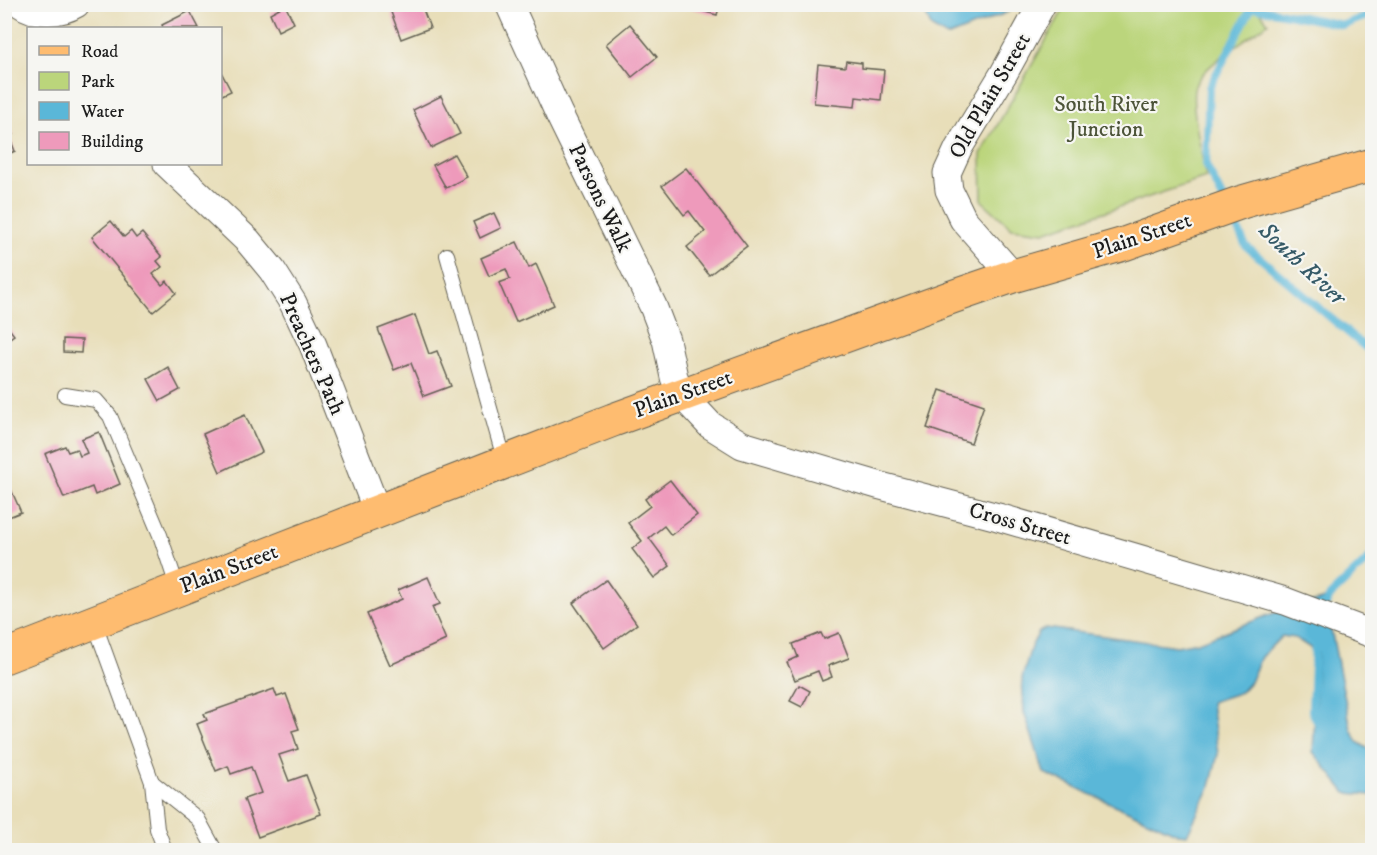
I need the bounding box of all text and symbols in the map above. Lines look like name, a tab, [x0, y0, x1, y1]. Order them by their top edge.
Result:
legend	[27, 27, 222, 165]
street label: Old Plain Street	[943, 29, 1037, 163]
text: Road	[81, 41, 118, 63]
text: Park	[81, 71, 115, 93]
park label: South River Junction	[1054, 91, 1159, 143]
text: Water	[80, 101, 124, 123]
text: Building	[81, 131, 143, 153]
street label: Parsons Walk	[562, 139, 638, 257]
street label: Plain Street	[1089, 207, 1195, 265]
water label: South River	[1251, 215, 1354, 314]
street label: Preachers Path	[273, 289, 351, 419]
street label: Plain Street	[630, 364, 736, 424]
street label: Cross Street	[966, 497, 1074, 551]
street label: Plain Street	[176, 538, 282, 600]

